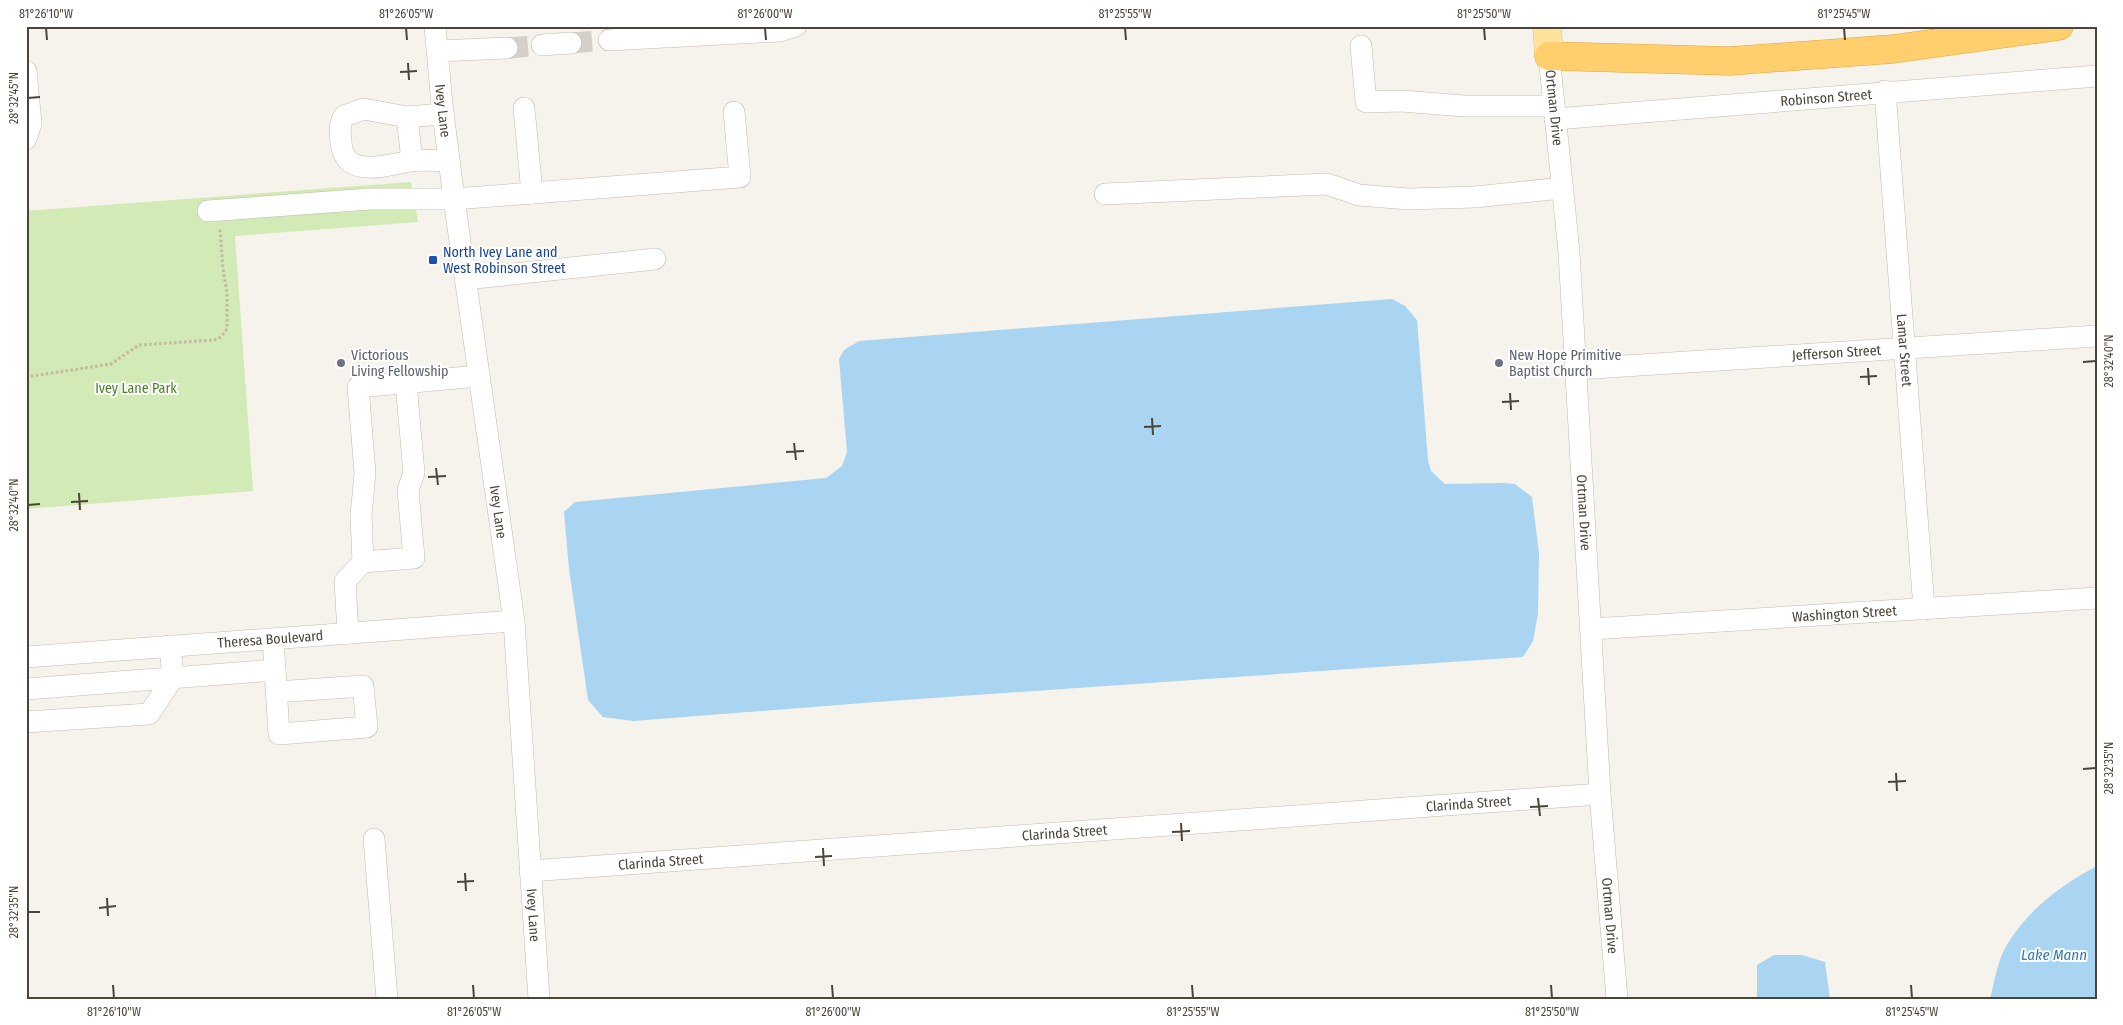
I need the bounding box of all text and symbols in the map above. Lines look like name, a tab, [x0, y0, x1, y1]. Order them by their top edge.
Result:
text: 81°26'10"W	[19, 7, 73, 21]
text: 81°26'05"W	[379, 7, 433, 21]
text: 81°26'00"W	[737, 7, 793, 21]
text: 81°25'55"W	[1099, 7, 1152, 21]
text: 81°25'50"W	[1457, 7, 1511, 21]
text: 81°25'45"W	[1818, 7, 1870, 21]
street label: Ortman Drive	[1542, 69, 1567, 147]
text: 28°32'45"N	[7, 72, 21, 124]
street label: Ivey Lane	[432, 83, 455, 138]
street label: Robinson Street	[1780, 85, 1873, 110]
place label: North Ivey Lane and West Robinson Street	[443, 244, 566, 277]
marker: North Ivey Lane and West Robinson Street	[427, 254, 439, 266]
street label: Lamar Street	[1893, 313, 1916, 388]
text: 28°32'40"N	[2102, 334, 2116, 388]
street label: Jefferson Street	[1791, 341, 1882, 364]
place label: Victorious Living Fellowship	[351, 347, 448, 380]
place label: New Hope Primitive Baptist Church	[1509, 347, 1621, 380]
marker: Victorious Living Fellowship	[335, 357, 347, 369]
marker: New Hope Primitive Baptist Church	[1493, 357, 1505, 369]
park label: Ivey Lane Park	[95, 380, 177, 397]
street label: Ortman Drive	[1573, 474, 1595, 551]
text: 28°32'40"N	[7, 478, 21, 532]
street label: Ivey Lane	[486, 484, 511, 540]
street label: Washington Street	[1792, 602, 1898, 625]
street label: Theresa Boulevard	[217, 627, 324, 651]
text: 28°32'35"N	[2102, 742, 2116, 794]
street label: Clarinda Street	[1425, 792, 1512, 815]
street label: Clarinda Street	[1021, 821, 1108, 844]
street label: Clarinda Street	[617, 850, 704, 873]
street label: Ortman Drive	[1598, 877, 1622, 954]
text: 28°32'35"N	[7, 886, 21, 938]
street label: Ivey Lane	[523, 888, 544, 942]
water label: Lake Mann	[2021, 946, 2087, 964]
text: 81°26'10"W	[87, 1005, 141, 1019]
text: 81°26'05"W	[447, 1005, 501, 1019]
text: 81°26'00"W	[805, 1005, 861, 1019]
text: 81°25'55"W	[1167, 1005, 1220, 1019]
text: 81°25'50"W	[1525, 1005, 1579, 1019]
text: 81°25'45"W	[1886, 1005, 1938, 1019]

